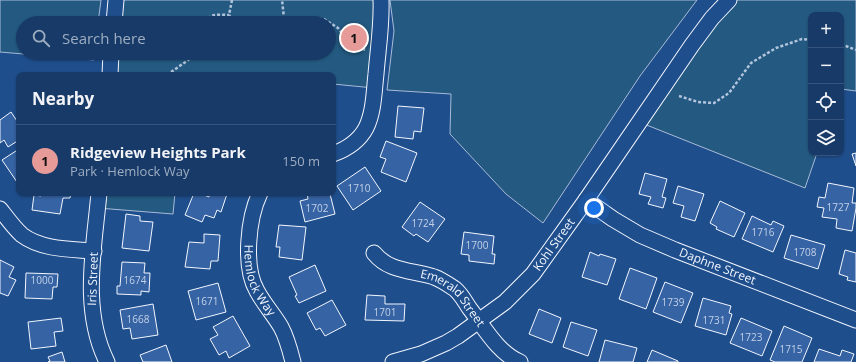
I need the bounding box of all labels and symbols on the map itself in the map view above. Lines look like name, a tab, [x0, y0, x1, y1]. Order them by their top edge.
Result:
pin: 1	[341, 23, 367, 53]
house number: 1710	[348, 181, 371, 195]
your location	[584, 198, 604, 218]
house number: 1727	[827, 200, 850, 214]
house number: 1702	[306, 201, 329, 215]
street label: Kohl Street	[529, 214, 578, 274]
house number: 1724	[412, 216, 435, 230]
house number: 1716	[752, 225, 775, 239]
house number: 1700	[466, 238, 489, 252]
street label: Daphne Street	[677, 243, 758, 288]
street label: Hemlock Way	[240, 244, 281, 320]
house number: 1708	[794, 245, 817, 259]
street label: Iris Street	[83, 252, 102, 306]
street label: Emerald Street	[419, 265, 489, 330]
house number: 1000	[31, 273, 54, 287]
house number: 1674	[124, 273, 147, 287]
house number: 1671	[196, 294, 218, 308]
house number: 1739	[662, 295, 685, 309]
house number: 1701	[374, 305, 396, 319]
house number: 1668	[127, 312, 150, 326]
house number: 1731	[703, 313, 725, 327]
house number: 1723	[740, 330, 763, 344]
house number: 1715	[780, 342, 803, 356]

